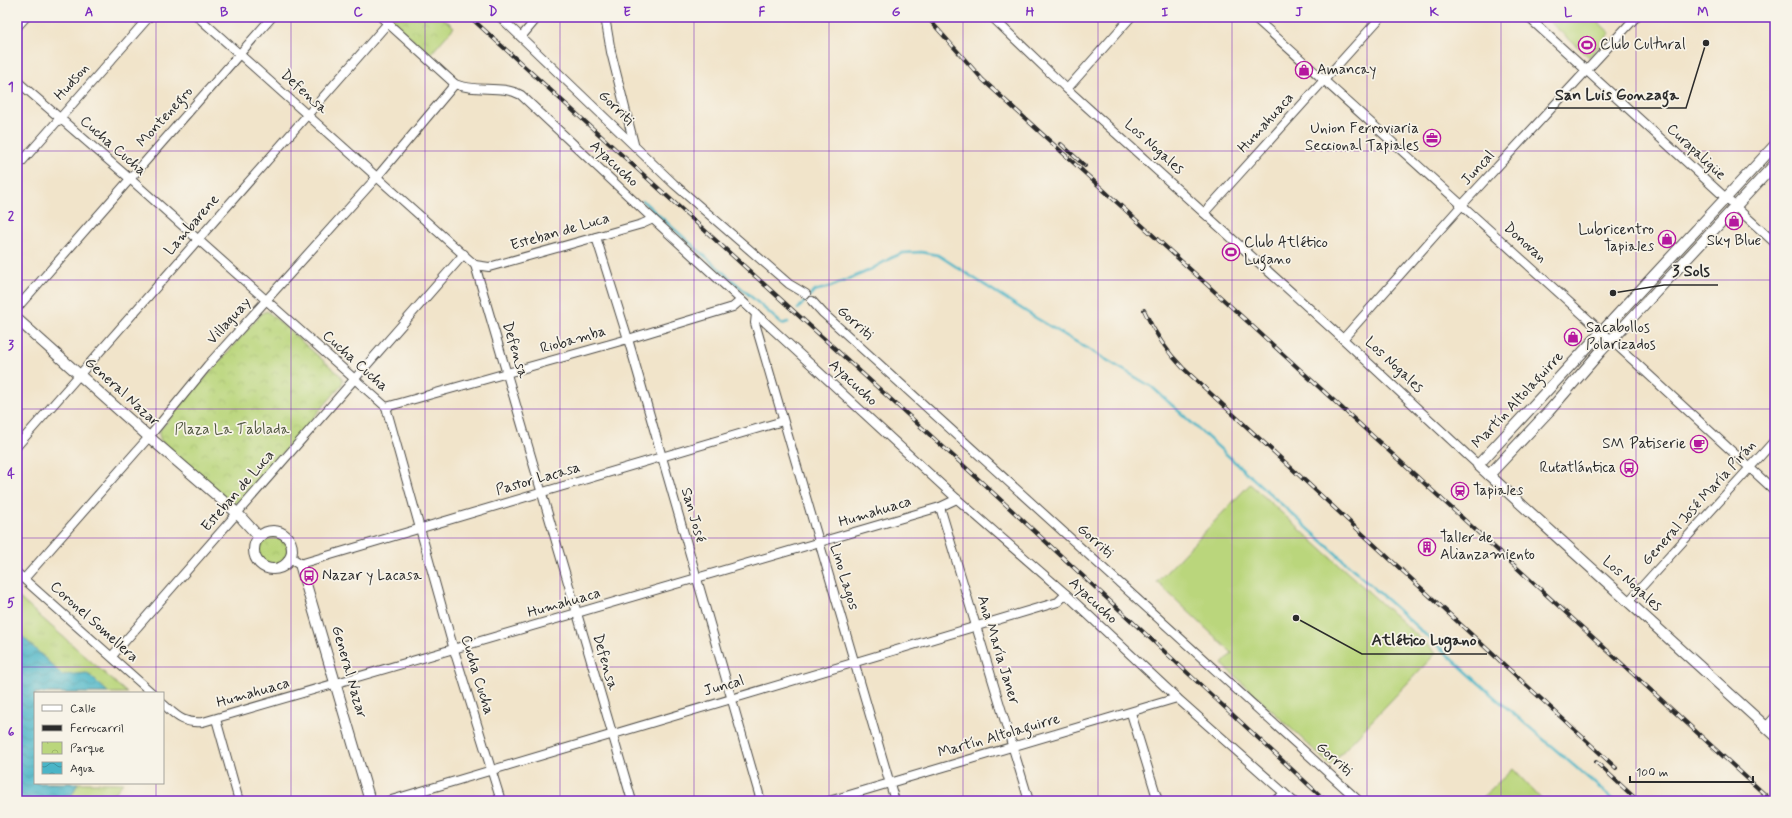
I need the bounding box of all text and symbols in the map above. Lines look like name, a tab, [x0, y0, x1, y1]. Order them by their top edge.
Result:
text: A	[85, 4, 93, 21]
text: B	[220, 4, 229, 21]
text: C	[353, 4, 363, 21]
text: D	[489, 4, 498, 21]
text: E	[623, 4, 631, 21]
text: F	[759, 4, 766, 21]
text: G	[892, 4, 901, 21]
text: H	[1026, 4, 1035, 21]
text: I	[1162, 4, 1169, 21]
text: J	[1295, 4, 1303, 21]
text: K	[1429, 4, 1439, 21]
text: L	[1564, 4, 1573, 21]
text: M	[1697, 4, 1709, 21]
sports icon: Club Cultural	[1577, 35, 1597, 55]
place label: Club Cultural	[1600, 35, 1686, 55]
street label: Hudson	[50, 59, 94, 105]
shop icon: Amancay	[1294, 60, 1314, 80]
place label: Amancay	[1317, 60, 1376, 80]
street label: Defensa	[276, 65, 333, 119]
text: 1	[8, 79, 14, 96]
callout: San Luis Gonzaga	[1548, 80, 1686, 108]
street label: Montenegro	[132, 82, 198, 152]
text: San Luis Gonzaga	[1555, 85, 1679, 108]
street label: Gorriti	[594, 86, 639, 130]
street label: Humahuaca	[1233, 88, 1299, 158]
street label: Cucha Cucha	[75, 111, 151, 181]
street label: Los Nogales	[1120, 115, 1188, 179]
place label: Union Ferroviaria Seccional Tapiales	[1305, 119, 1419, 156]
street label: Curapaligüe	[1662, 119, 1730, 185]
office icon: Union Ferroviaria Seccional Tapiales	[1422, 128, 1442, 148]
street label: Ayacucho	[585, 136, 643, 192]
street label: Juncal	[1457, 146, 1499, 190]
street label: Lambarene	[160, 190, 224, 260]
text: 2	[8, 208, 15, 225]
street label: Esteban de Luca	[508, 208, 612, 256]
shop icon: Sky Blue	[1724, 211, 1744, 231]
street label: Donovan	[1499, 218, 1551, 268]
place label: Lubricentro Tapiales	[1578, 220, 1654, 257]
shop icon: Lubricentro Tapiales	[1657, 229, 1677, 249]
place label: Sky Blue	[1707, 231, 1761, 251]
place label: Club Atlético Lugano	[1244, 233, 1328, 271]
sports icon: Club Atlético Lugano	[1221, 242, 1241, 262]
callout: 3 Sols	[1664, 257, 1718, 285]
text: 3 Sols	[1672, 261, 1710, 282]
street label: Villaguay	[202, 293, 256, 349]
street label: Gorriti	[832, 301, 878, 345]
place label: Sacabollos Polarizados	[1586, 318, 1656, 355]
street label: Defensa	[497, 319, 533, 381]
street label: Riobamba	[538, 321, 608, 359]
street label: Cucha Cucha	[318, 326, 392, 396]
shop icon: Sacabollos Polarizados	[1563, 327, 1583, 347]
street label: Los Nogales	[1360, 332, 1428, 398]
text: 3	[8, 337, 14, 354]
street label: Martín Altolaguirre	[1468, 347, 1569, 454]
street label: General Nazar	[80, 353, 164, 431]
street label: Ayacucho	[824, 355, 882, 411]
park label: Plaza La Tablada	[174, 420, 291, 440]
place label: SM Patiserie	[1602, 434, 1686, 454]
cafe icon: SM Patiserie	[1689, 434, 1709, 454]
street label: General José María Pirán	[1637, 436, 1761, 570]
street label: Esteban de Luca	[197, 446, 279, 536]
street label: Pastor Lacasa	[493, 457, 583, 501]
place label: Rutatlántica	[1540, 458, 1616, 478]
bus stop icon: Rutatlántica	[1619, 458, 1639, 478]
text: 4	[7, 466, 15, 483]
station icon: Tapiales	[1450, 481, 1470, 501]
place label: Tapiales	[1473, 481, 1524, 501]
street label: San José	[676, 485, 710, 545]
street label: Humahuaca	[836, 491, 914, 533]
street label: Gorriti	[1072, 519, 1118, 563]
place label: Taller de Alianzamiento	[1440, 528, 1535, 565]
building icon: Taller de Alianzamiento	[1417, 537, 1437, 557]
street label: Lino Lagos	[824, 541, 864, 613]
street label: Los Nogales	[1598, 552, 1666, 616]
bus stop icon: Nazar y Lacasa	[299, 566, 319, 586]
place label: Nazar y Lacasa	[322, 566, 423, 586]
street label: Ayacucho	[1064, 573, 1122, 629]
street label: Coronel Somellera	[46, 577, 142, 667]
street label: Humahuaca	[525, 583, 603, 623]
street label: Ana María Janer	[972, 593, 1024, 707]
text: 5	[7, 595, 15, 612]
street label: General Nazar	[326, 624, 372, 720]
callout: Atlético Lugano	[1362, 626, 1487, 654]
text: Atlético Lugano	[1371, 630, 1477, 653]
street label: Defensa	[587, 632, 623, 693]
street label: Cucha Cucha	[455, 633, 499, 718]
street label: Juncal	[701, 671, 747, 701]
street label: Humahuaca	[214, 673, 292, 713]
legend	[34, 692, 164, 784]
text: Calle	[70, 701, 96, 717]
street label: Martín Altolaguirre	[936, 709, 1063, 764]
text: Ferrocarril	[70, 721, 124, 737]
text: 6	[8, 724, 15, 741]
street label: Gorriti	[1311, 737, 1357, 781]
text: Parque	[70, 741, 105, 757]
scale bar	[1630, 758, 1753, 784]
text: Agua	[70, 761, 95, 777]
text: 100 m	[1636, 765, 1668, 781]

